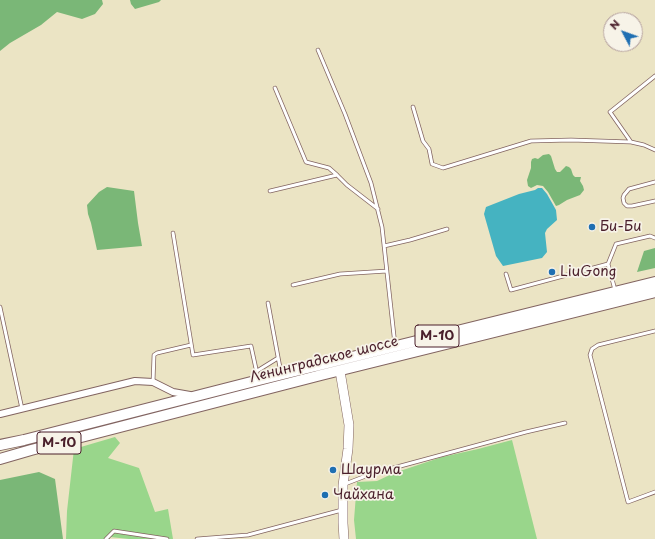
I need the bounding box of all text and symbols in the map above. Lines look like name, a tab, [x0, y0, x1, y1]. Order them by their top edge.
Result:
north arrow	[603, 12, 643, 52]
text: N	[605, 16, 624, 33]
place label: Би-Би	[600, 219, 641, 235]
marker: Би-Би	[587, 222, 597, 232]
place label: LiuGong	[560, 264, 617, 280]
marker: LiuGong	[547, 267, 557, 277]
road number: М-10	[415, 325, 459, 347]
street label: Ленинградское шоссе	[248, 333, 400, 387]
road number: М-10	[37, 432, 81, 454]
place label: Шаурма	[341, 462, 401, 478]
marker: Шаурма	[328, 465, 338, 475]
place label: Чайхана	[333, 487, 394, 503]
marker: Чайхана	[320, 490, 330, 500]

